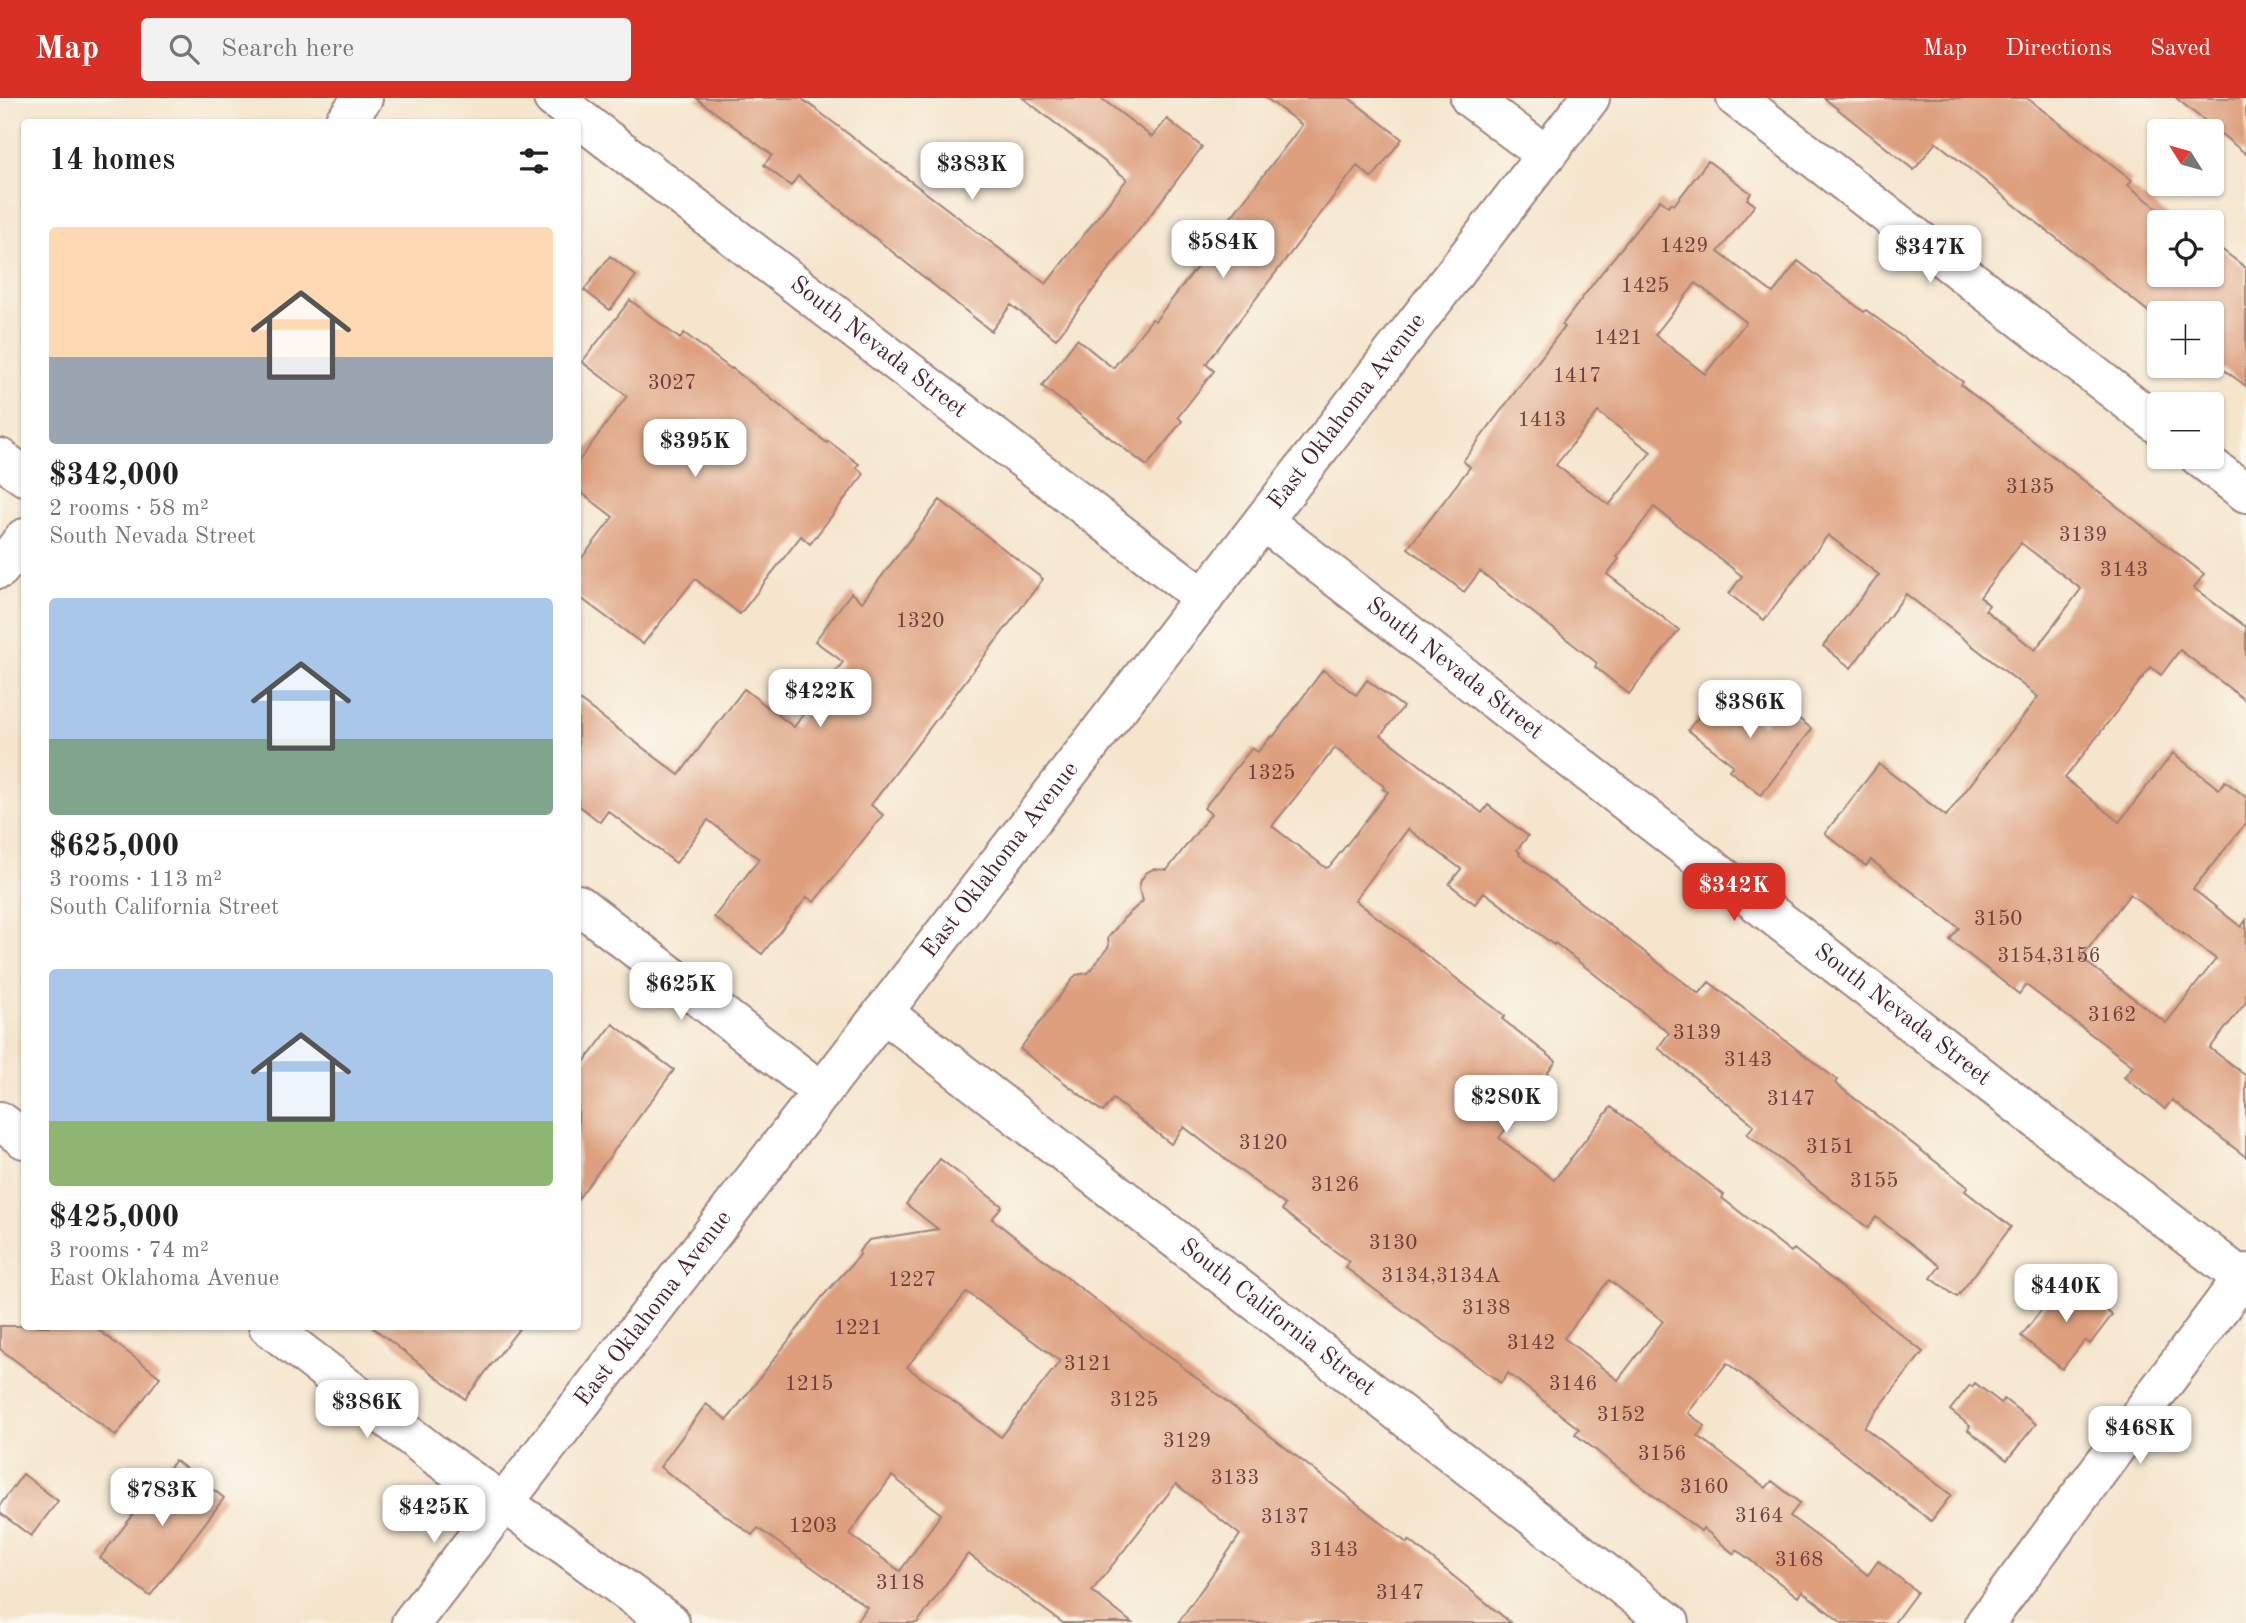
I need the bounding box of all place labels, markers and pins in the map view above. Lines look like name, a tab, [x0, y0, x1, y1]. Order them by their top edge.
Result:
pin: $383K	[923, 142, 1021, 202]
pin: $584K	[1174, 220, 1272, 280]
pin: $347K	[1881, 226, 1979, 285]
pin: $395K	[646, 420, 744, 479]
pin: $422K	[771, 670, 869, 729]
pin: $386K	[1701, 680, 1799, 740]
pin: $342K	[1685, 864, 1783, 923]
pin: $625K	[632, 962, 730, 1022]
pin: $280K	[1457, 1076, 1555, 1135]
pin: $440K	[2017, 1264, 2115, 1324]
pin: $386K	[318, 1380, 416, 1440]
pin: $468K	[2091, 1406, 2189, 1466]
pin: $783K	[113, 1468, 211, 1528]
pin: $425K	[385, 1486, 483, 1545]

